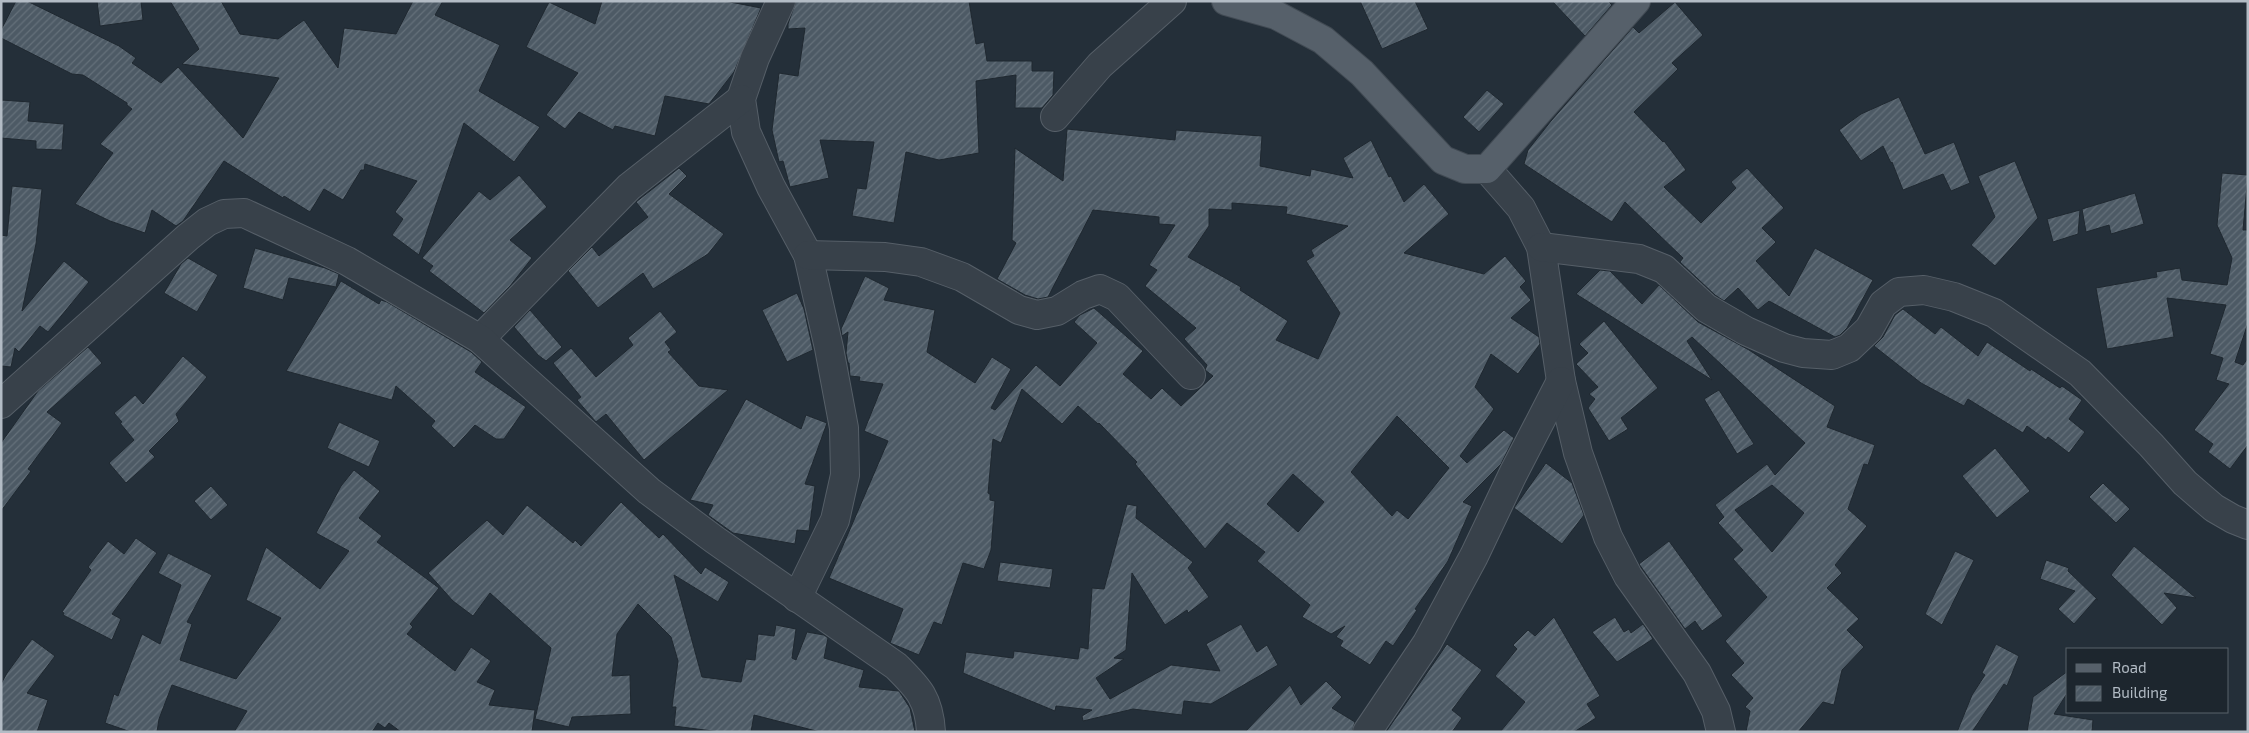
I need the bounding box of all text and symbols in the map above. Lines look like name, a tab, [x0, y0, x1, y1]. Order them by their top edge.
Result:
legend	[2066, 648, 2229, 713]
text: Road	[2112, 658, 2147, 676]
text: Building	[2112, 683, 2168, 701]

